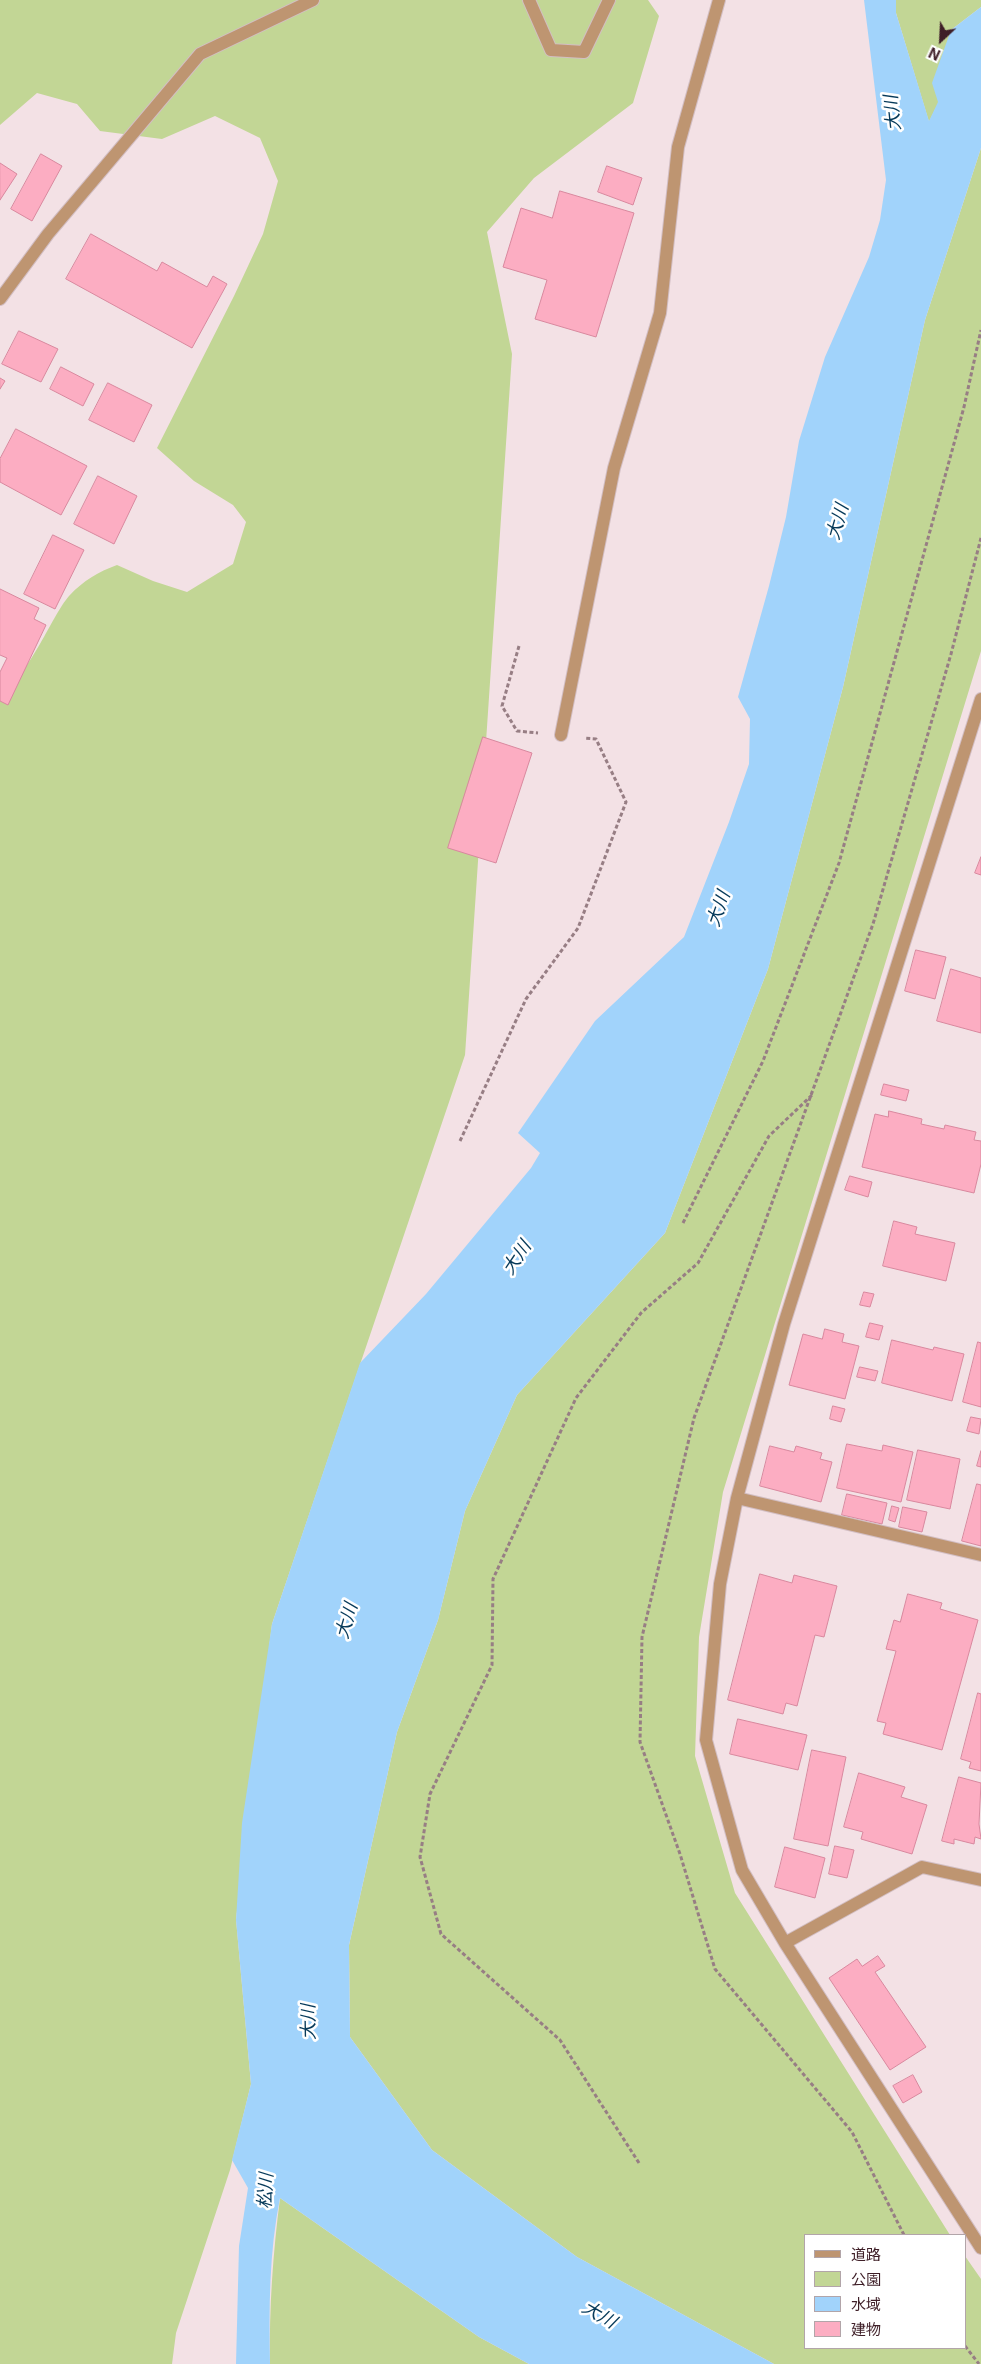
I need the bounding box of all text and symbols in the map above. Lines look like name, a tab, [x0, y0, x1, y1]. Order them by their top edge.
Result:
north arrow	[916, 15, 966, 65]
text: N	[926, 44, 943, 64]
water label: 大川	[880, 94, 906, 132]
water label: 大川	[823, 502, 853, 542]
water label: 大川	[703, 888, 735, 930]
water label: 大川	[498, 1237, 536, 1279]
water label: 大川	[332, 1601, 362, 1641]
water label: 大川	[298, 2004, 320, 2040]
water label: 松川	[254, 2172, 278, 2210]
legend	[804, 2234, 966, 2349]
text: 道路	[851, 2245, 881, 2264]
text: 公園	[851, 2270, 881, 2289]
text: 水域	[851, 2295, 881, 2314]
water label: 大川	[578, 2297, 620, 2333]
text: 建物	[851, 2320, 881, 2339]

